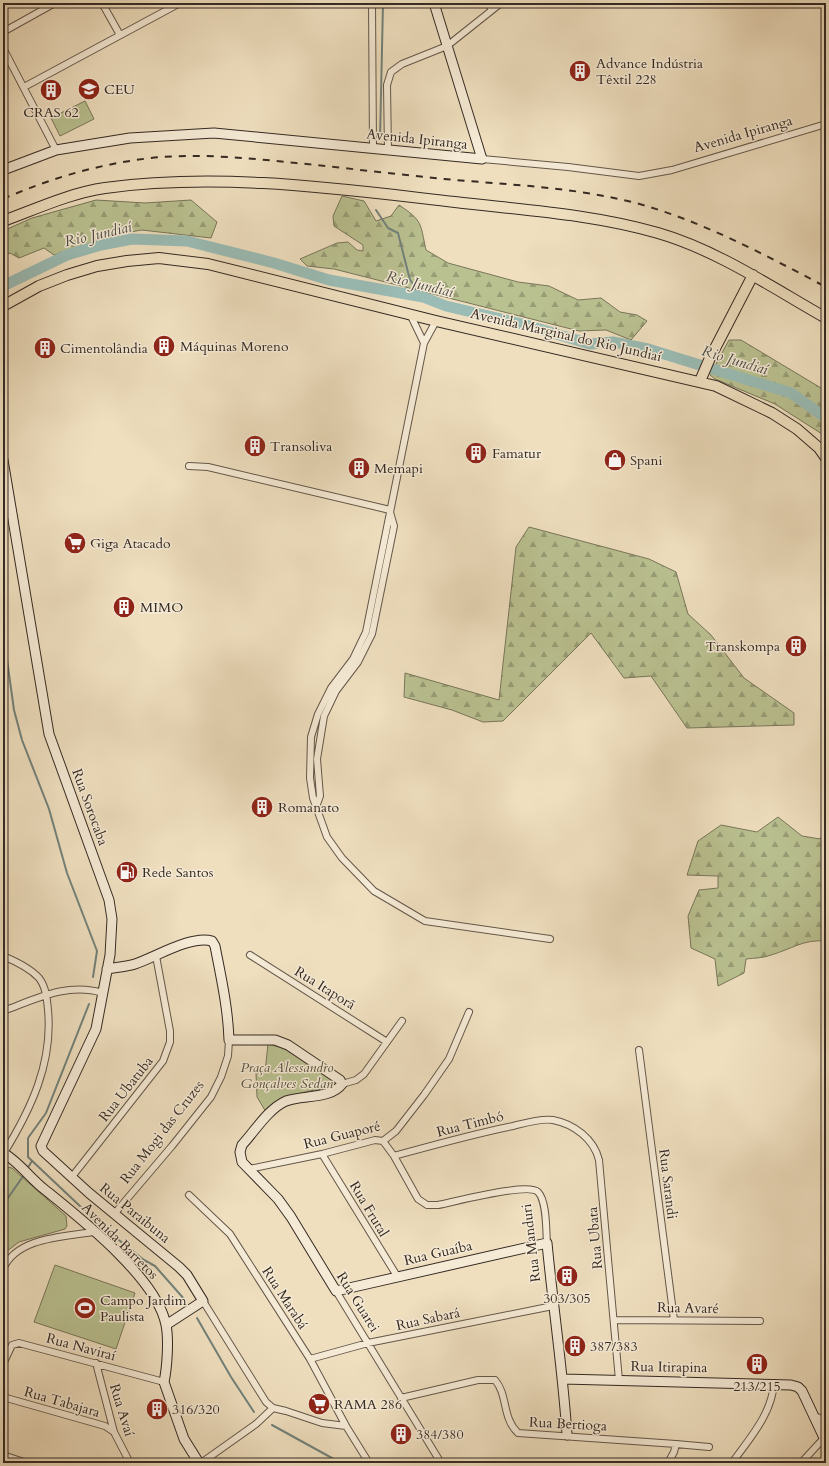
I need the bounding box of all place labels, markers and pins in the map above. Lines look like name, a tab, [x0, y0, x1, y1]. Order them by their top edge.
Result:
place label: Advance Indústria Têxtil 228	[596, 54, 703, 89]
building icon: Advance Indústria Têxtil 228	[567, 58, 593, 84]
school or university icon: CEU	[76, 76, 102, 102]
building icon: CRAS 62	[38, 77, 64, 103]
place label: CEU	[104, 80, 135, 99]
place label: CRAS 62	[23, 103, 79, 122]
building icon: Máquinas Moreno	[151, 333, 177, 359]
building icon: Cimentolândia	[32, 335, 58, 361]
place label: Máquinas Moreno	[180, 337, 289, 356]
place label: Cimentolândia	[60, 339, 148, 358]
building icon: Transoliva	[242, 433, 268, 459]
place label: Transoliva	[270, 437, 332, 456]
building icon: Famatur	[463, 440, 489, 466]
place label: Famatur	[492, 444, 542, 463]
shop icon: Spani	[602, 447, 628, 473]
place label: Spani	[630, 451, 662, 470]
building icon: Memapi	[346, 455, 372, 481]
place label: Memapi	[374, 459, 423, 478]
supermarket icon: Giga Atacado	[62, 530, 88, 556]
place label: Giga Atacado	[90, 534, 171, 553]
building icon: MIMO	[111, 594, 137, 620]
place label: MIMO	[140, 598, 183, 617]
building icon: Transkompa	[783, 633, 809, 659]
place label: Transkompa	[706, 637, 780, 656]
building icon: Romanato	[249, 794, 275, 820]
place label: Romanato	[278, 798, 340, 817]
fuel station icon: Rede Santos	[114, 859, 140, 885]
place label: Rede Santos	[142, 863, 214, 882]
building icon: 303/305	[554, 1263, 580, 1289]
place label: 303/305	[543, 1289, 591, 1308]
place label: Campo Jardim Paulista	[100, 1291, 187, 1326]
sports icon: Campo Jardim Paulista	[72, 1295, 98, 1321]
building icon: 387/383	[562, 1333, 588, 1359]
place label: 387/383	[590, 1337, 638, 1356]
building icon: 213/215	[744, 1351, 770, 1377]
place label: 213/215	[733, 1377, 781, 1396]
supermarket icon: RAMA 286	[306, 1391, 332, 1417]
place label: RAMA 286	[334, 1395, 402, 1414]
building icon: 316/320	[144, 1396, 170, 1422]
place label: 316/320	[172, 1400, 220, 1419]
building icon: 384/380	[388, 1421, 414, 1447]
place label: 384/380	[416, 1425, 464, 1444]

